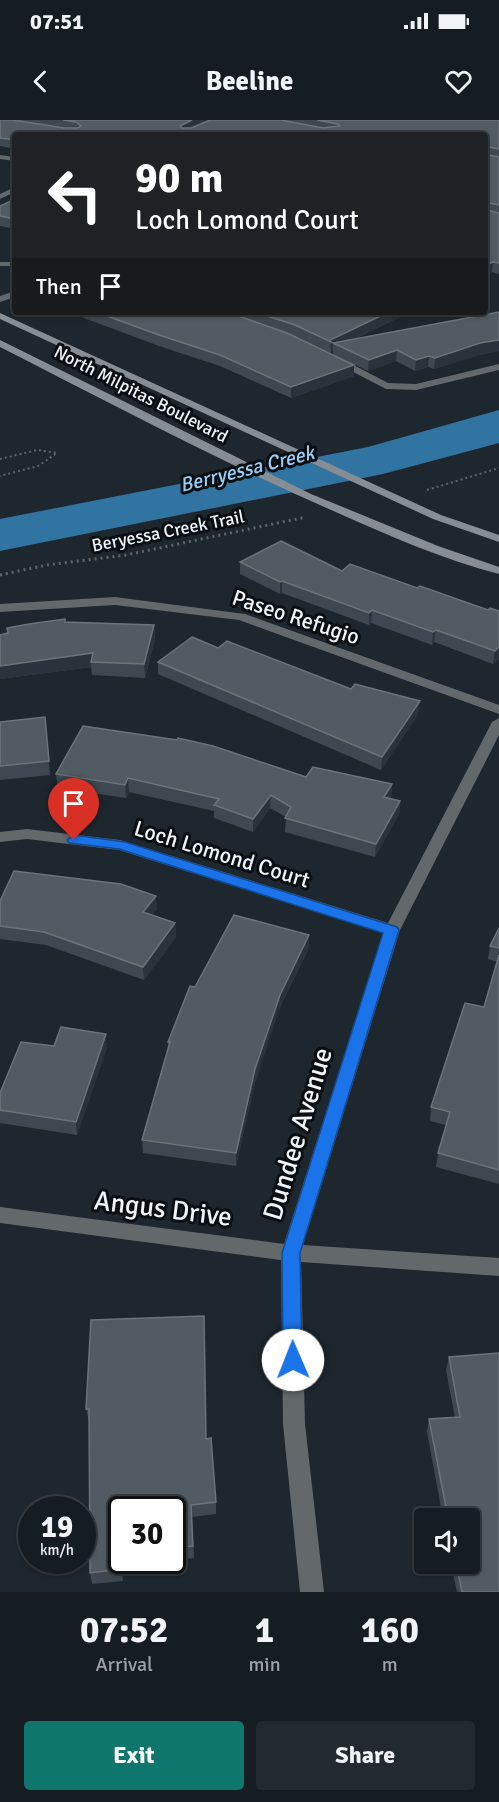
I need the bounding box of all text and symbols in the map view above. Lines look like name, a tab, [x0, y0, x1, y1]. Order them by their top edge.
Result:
text: 07:51	[30, 8, 84, 35]
icon: back	[24, 65, 57, 98]
text: Beeline	[206, 65, 293, 98]
icon: heart	[442, 65, 475, 98]
text: 90 m	[135, 153, 224, 204]
icon: left	[36, 156, 114, 234]
text: Loch Lomond Court	[135, 204, 359, 237]
icon: arrive	[94, 270, 127, 303]
text: Then	[36, 273, 82, 300]
street label: North Milpitas Boulevard	[50, 341, 232, 447]
water label: Berryessa Creek	[177, 440, 319, 498]
street label: Beryessa Creek Trail	[90, 505, 246, 557]
street label: Paseo Refugio	[229, 584, 363, 650]
pin	[48, 778, 99, 840]
icon: arrive	[57, 787, 90, 820]
street label: Loch Lomond Court	[131, 814, 313, 894]
street label: Dundee Avenue	[256, 1044, 340, 1224]
street label: Angus Drive	[92, 1184, 234, 1234]
position arrow	[261, 1328, 325, 1392]
speed limit sign: 30	[108, 1496, 186, 1574]
map controls	[414, 1508, 480, 1574]
button: sound	[414, 1508, 480, 1574]
text: 19	[41, 1509, 73, 1546]
text: km/h	[40, 1541, 74, 1559]
text: 07:52	[80, 1608, 168, 1653]
text: 1	[255, 1608, 274, 1653]
text: 160	[361, 1608, 419, 1653]
text: Arrival	[95, 1652, 153, 1677]
text: min	[248, 1652, 281, 1677]
text: m	[382, 1652, 398, 1677]
button: Exit	[24, 1721, 244, 1790]
button: Share	[256, 1721, 475, 1790]

